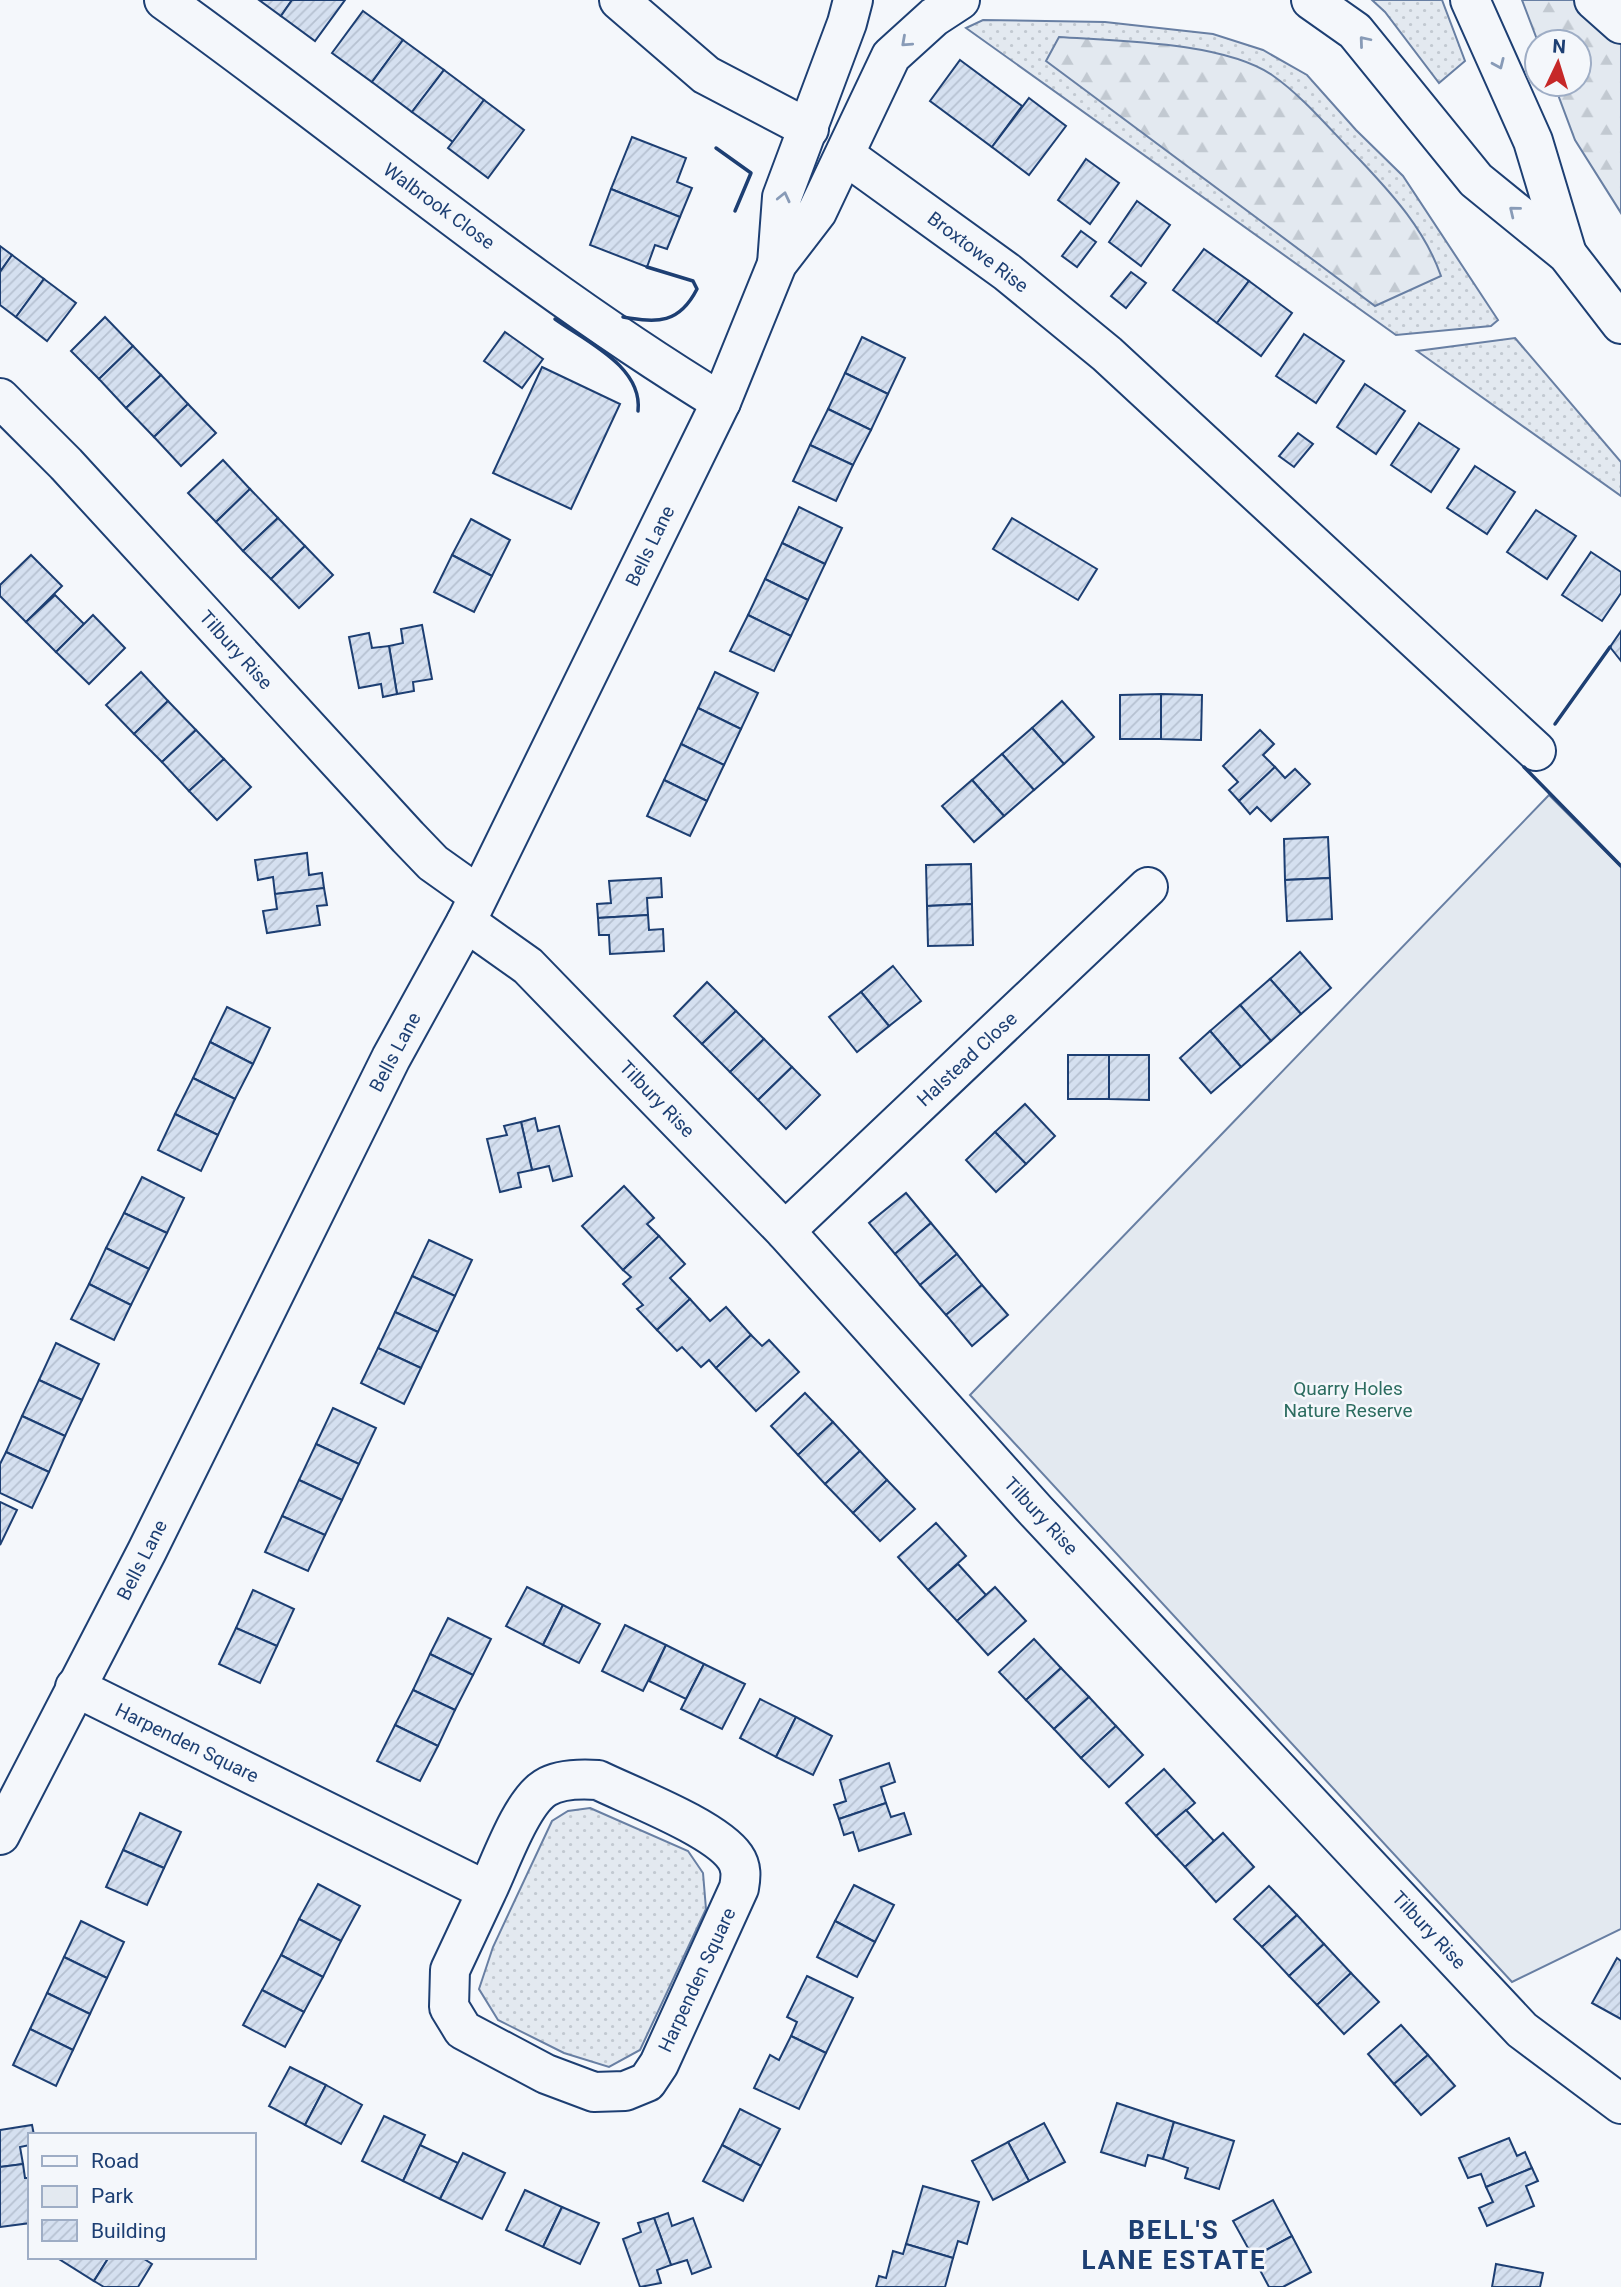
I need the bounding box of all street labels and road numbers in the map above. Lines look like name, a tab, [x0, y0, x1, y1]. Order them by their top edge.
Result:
street label: Walbrook Close	[379, 158, 499, 254]
street label: Broxtowe Rise	[923, 207, 1033, 297]
street label: Bells Lane	[621, 502, 679, 590]
street label: Tilbury Rise	[195, 606, 277, 694]
street label: Halstead Close	[912, 1007, 1022, 1111]
street label: Bells Lane	[364, 1008, 426, 1096]
street label: Tilbury Rise	[615, 1056, 699, 1142]
street label: Tilbury Rise	[999, 1472, 1083, 1560]
street label: Bells Lane	[112, 1516, 172, 1604]
street label: Harpenden Square	[111, 1698, 263, 1788]
street label: Tilbury Rise	[1387, 1886, 1471, 1974]
street label: Harpenden Square	[653, 1904, 741, 2056]

